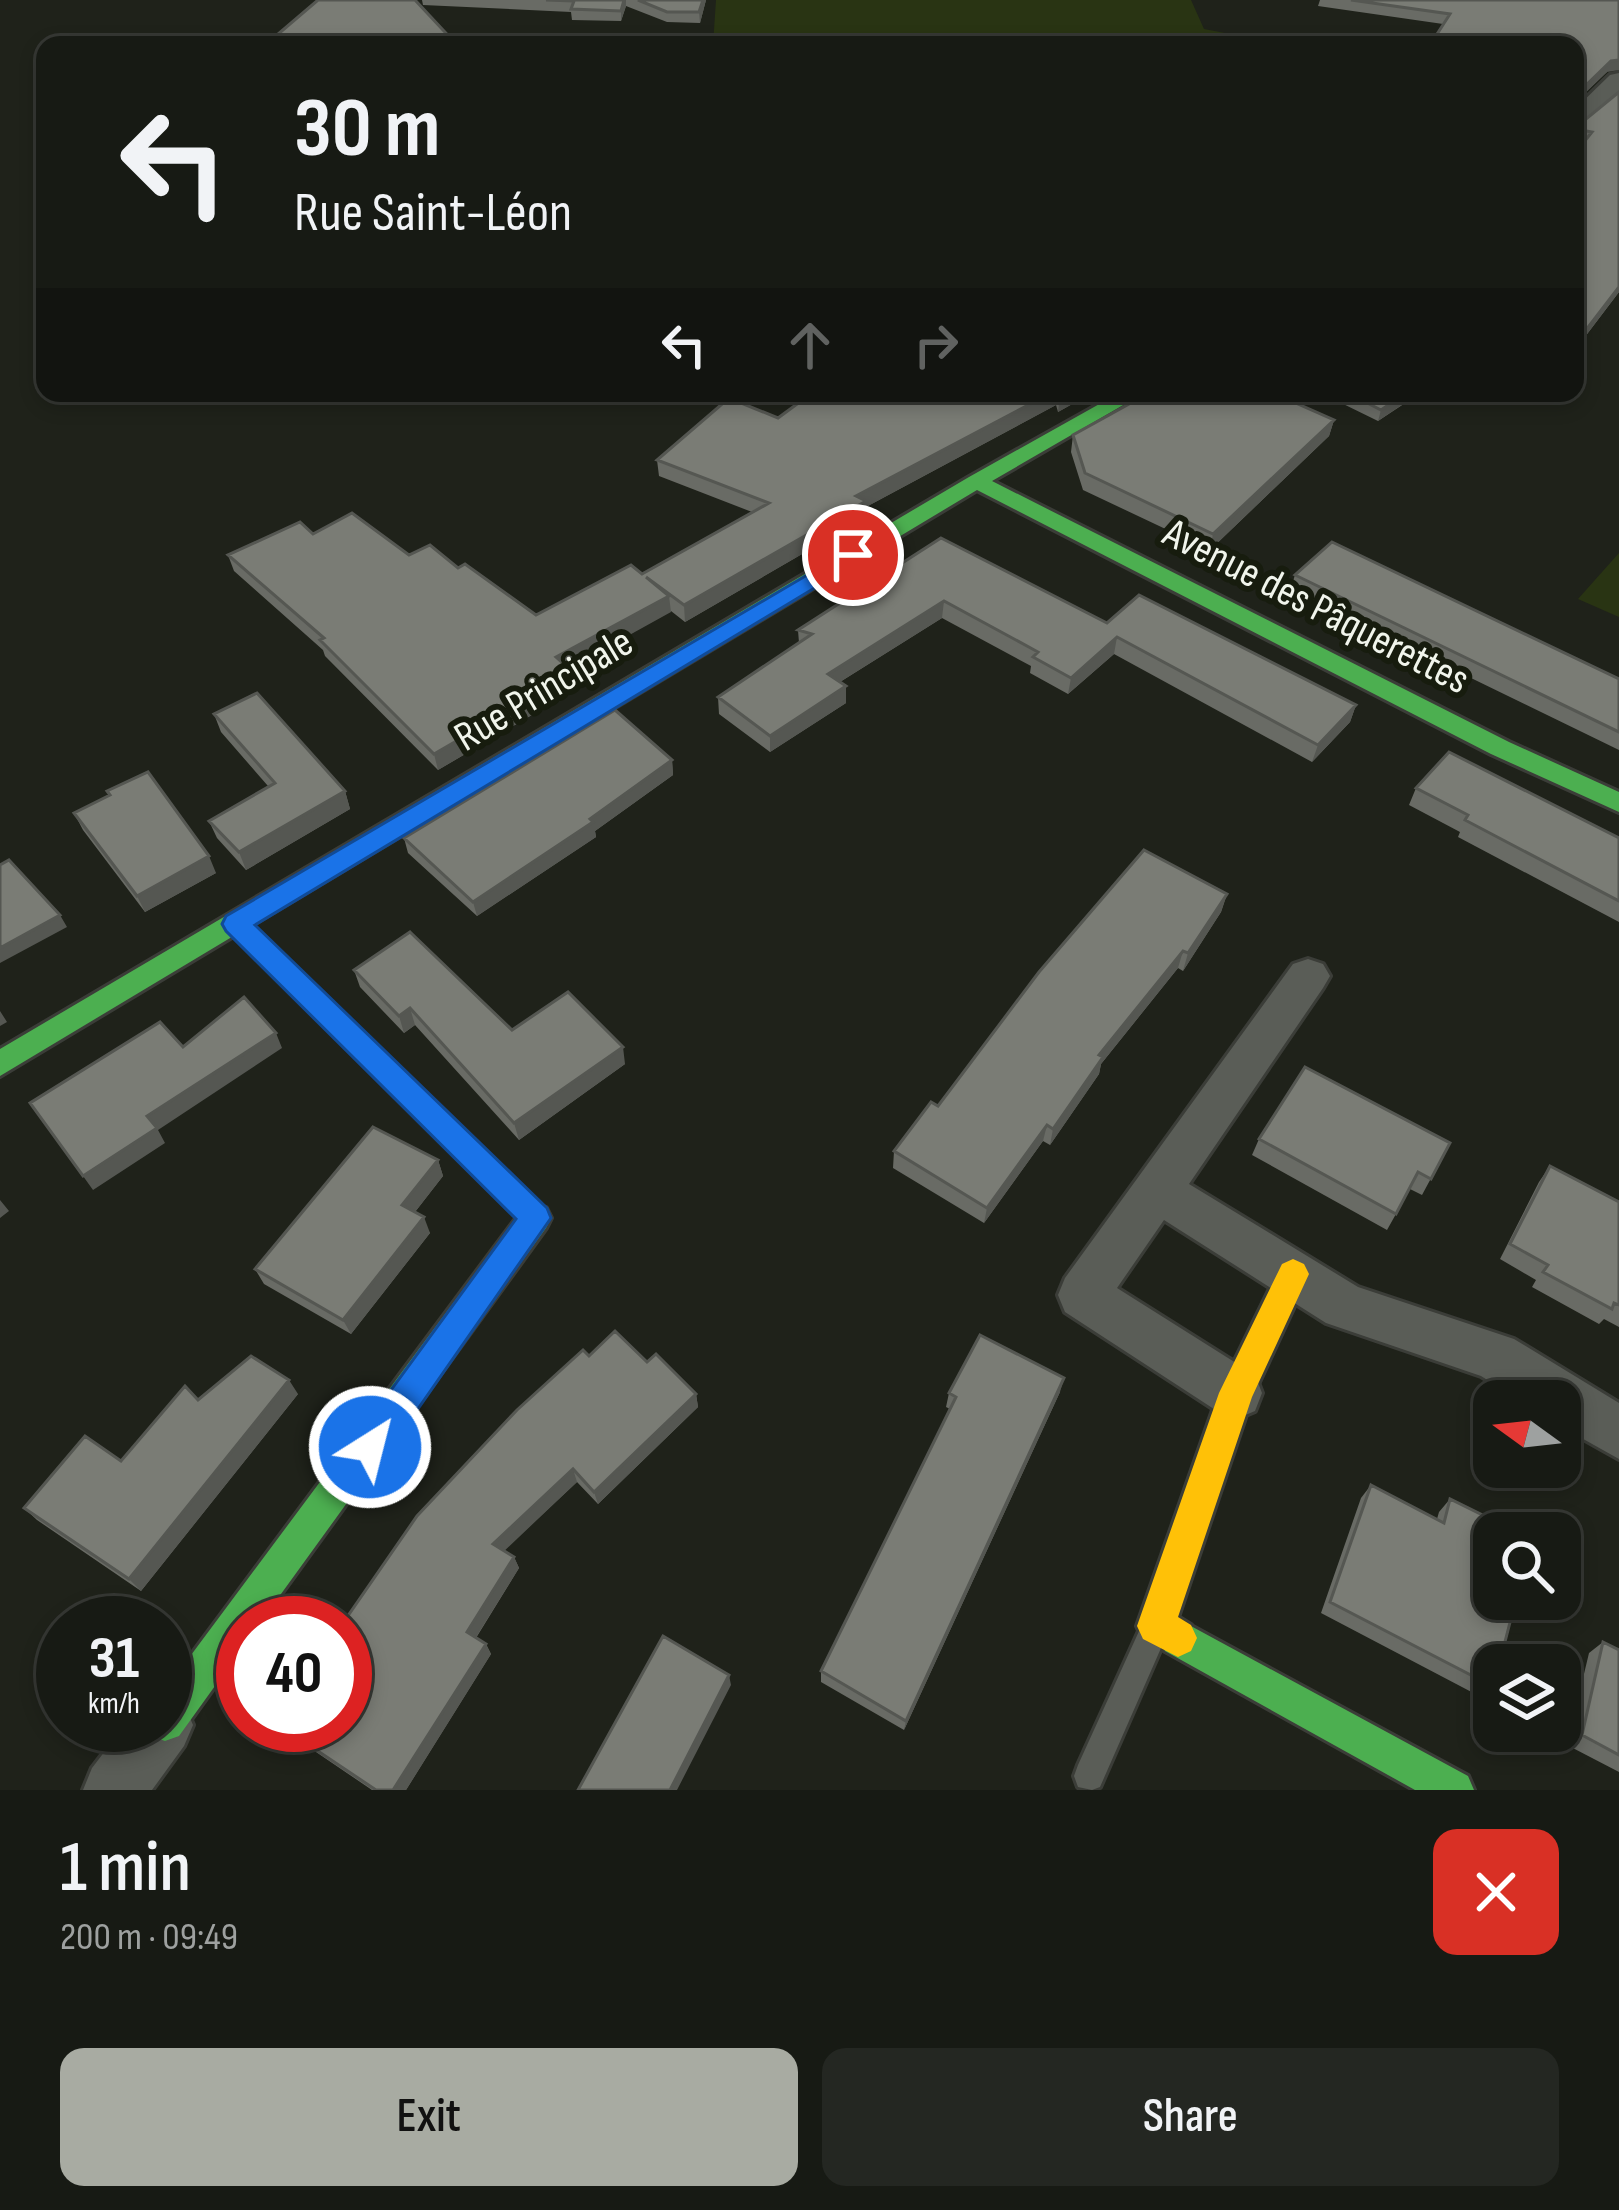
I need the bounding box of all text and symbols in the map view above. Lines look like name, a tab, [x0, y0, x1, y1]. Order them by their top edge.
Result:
text: 30 m	[294, 79, 440, 180]
icon: left	[96, 84, 252, 240]
text: Rue Saint-Léon	[294, 181, 572, 246]
icon: left	[651, 312, 717, 378]
icon: ahead	[777, 312, 843, 378]
icon: right	[903, 312, 969, 378]
pin	[802, 504, 904, 606]
street label: Avenue des Pâquerettes	[1154, 508, 1477, 706]
icon: arrive	[820, 522, 886, 588]
street label: Rue Principale	[446, 617, 642, 763]
north arrow	[1473, 1380, 1581, 1488]
map controls	[1473, 1380, 1581, 1752]
position arrow	[307, 1384, 433, 1510]
button: search	[1473, 1512, 1581, 1620]
speed limit sign: 40	[216, 1596, 372, 1752]
text: 31	[89, 1623, 139, 1695]
button: layers	[1473, 1644, 1581, 1752]
text: km/h	[88, 1686, 140, 1722]
text: 1 min	[60, 1825, 191, 1912]
button: close	[1433, 1829, 1559, 1955]
text: 200 m · 09:49	[60, 1914, 238, 1961]
button: Exit	[60, 2048, 798, 2186]
button: Share	[822, 2048, 1559, 2186]

